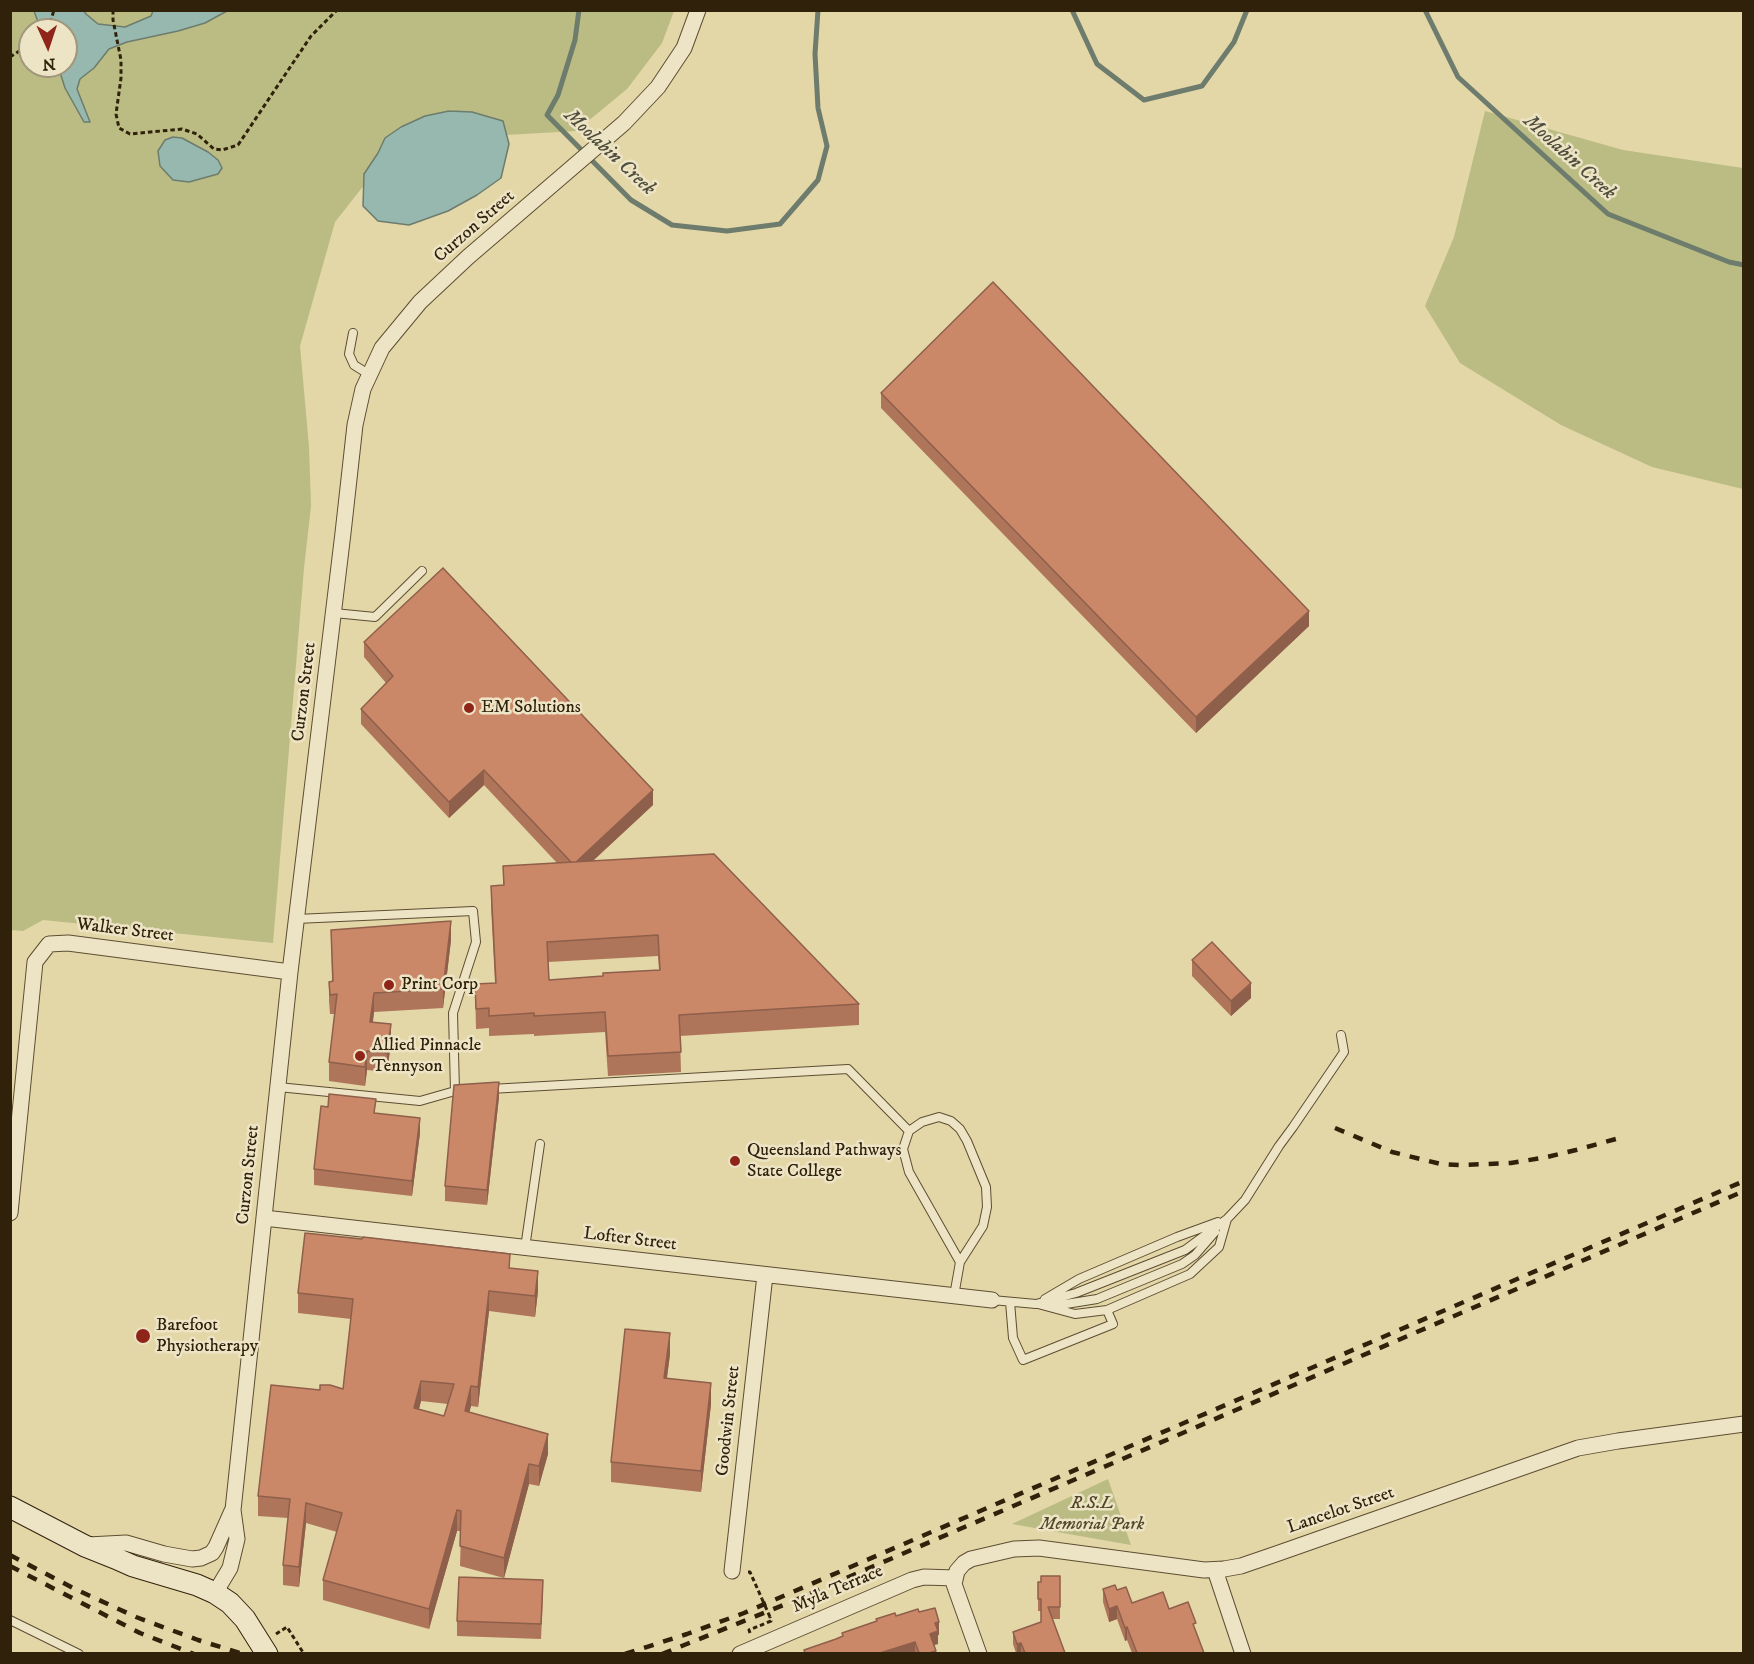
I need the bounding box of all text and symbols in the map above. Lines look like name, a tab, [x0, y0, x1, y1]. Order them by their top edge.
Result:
north arrow	[18, 18, 78, 78]
text: N	[42, 54, 56, 74]
water label: Moolabin Creek	[558, 105, 660, 201]
water label: Moolabin Creek	[1518, 110, 1620, 206]
street label: Curzon Street	[430, 186, 520, 268]
street label: Curzon Street	[288, 641, 322, 743]
place label: EM Solutions	[481, 697, 581, 719]
marker: EM Solutions	[462, 701, 476, 715]
street label: Walker Street	[75, 914, 175, 948]
place label: Print Corp	[401, 974, 478, 996]
marker: Print Corp	[382, 978, 396, 992]
place label: Allied Pinnacle Tennyson	[372, 1035, 481, 1078]
marker: Allied Pinnacle Tennyson	[353, 1049, 367, 1063]
street label: Curzon Street	[233, 1124, 265, 1226]
place label: Queensland Pathways State College	[747, 1140, 901, 1182]
marker: Queensland Pathways State College	[728, 1154, 742, 1168]
street label: Lofter Street	[582, 1224, 678, 1256]
place label: Barefoot Physiotherapy	[156, 1315, 258, 1358]
marker: Barefoot Physiotherapy	[134, 1327, 152, 1345]
street label: Goodwin Street	[712, 1365, 746, 1477]
street label: Lancelot Street	[1285, 1483, 1397, 1539]
park label: R.S.L Memorial Park	[1040, 1493, 1144, 1536]
street label: Myla Terrace	[789, 1561, 887, 1619]

